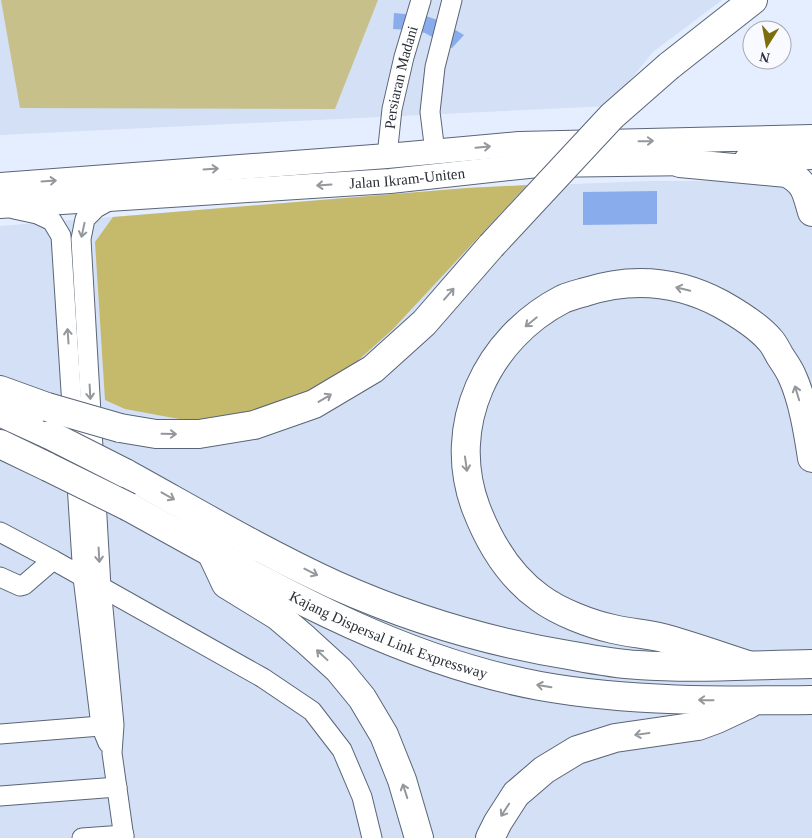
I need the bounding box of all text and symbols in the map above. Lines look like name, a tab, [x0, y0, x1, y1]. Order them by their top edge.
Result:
north arrow	[742, 20, 792, 70]
street label: Persiaran Madani	[382, 24, 421, 130]
text: N	[758, 49, 771, 66]
one-way arrow	[638, 136, 654, 146]
one-way arrow	[475, 143, 491, 152]
one-way arrow	[202, 165, 218, 174]
street label: Jalan Ikram-Uniten	[349, 165, 466, 192]
one-way arrow	[40, 177, 56, 186]
one-way arrow	[316, 180, 332, 189]
one-way arrow	[77, 222, 87, 238]
one-way arrow	[675, 284, 691, 293]
one-way arrow	[443, 288, 455, 301]
one-way arrow	[524, 317, 537, 328]
one-way arrow	[63, 328, 72, 344]
one-way arrow	[85, 384, 94, 400]
one-way arrow	[792, 385, 802, 401]
one-way arrow	[318, 392, 332, 402]
one-way arrow	[160, 429, 176, 439]
one-way arrow	[461, 455, 471, 471]
one-way arrow	[160, 491, 175, 501]
one-way arrow	[95, 546, 104, 562]
one-way arrow	[303, 568, 318, 577]
street label: Kajang Dispersal Link Expressway	[287, 588, 490, 682]
one-way arrow	[315, 649, 328, 661]
one-way arrow	[537, 681, 553, 691]
one-way arrow	[698, 695, 714, 705]
one-way arrow	[635, 729, 651, 739]
one-way arrow	[400, 784, 410, 800]
one-way arrow	[500, 803, 510, 817]

